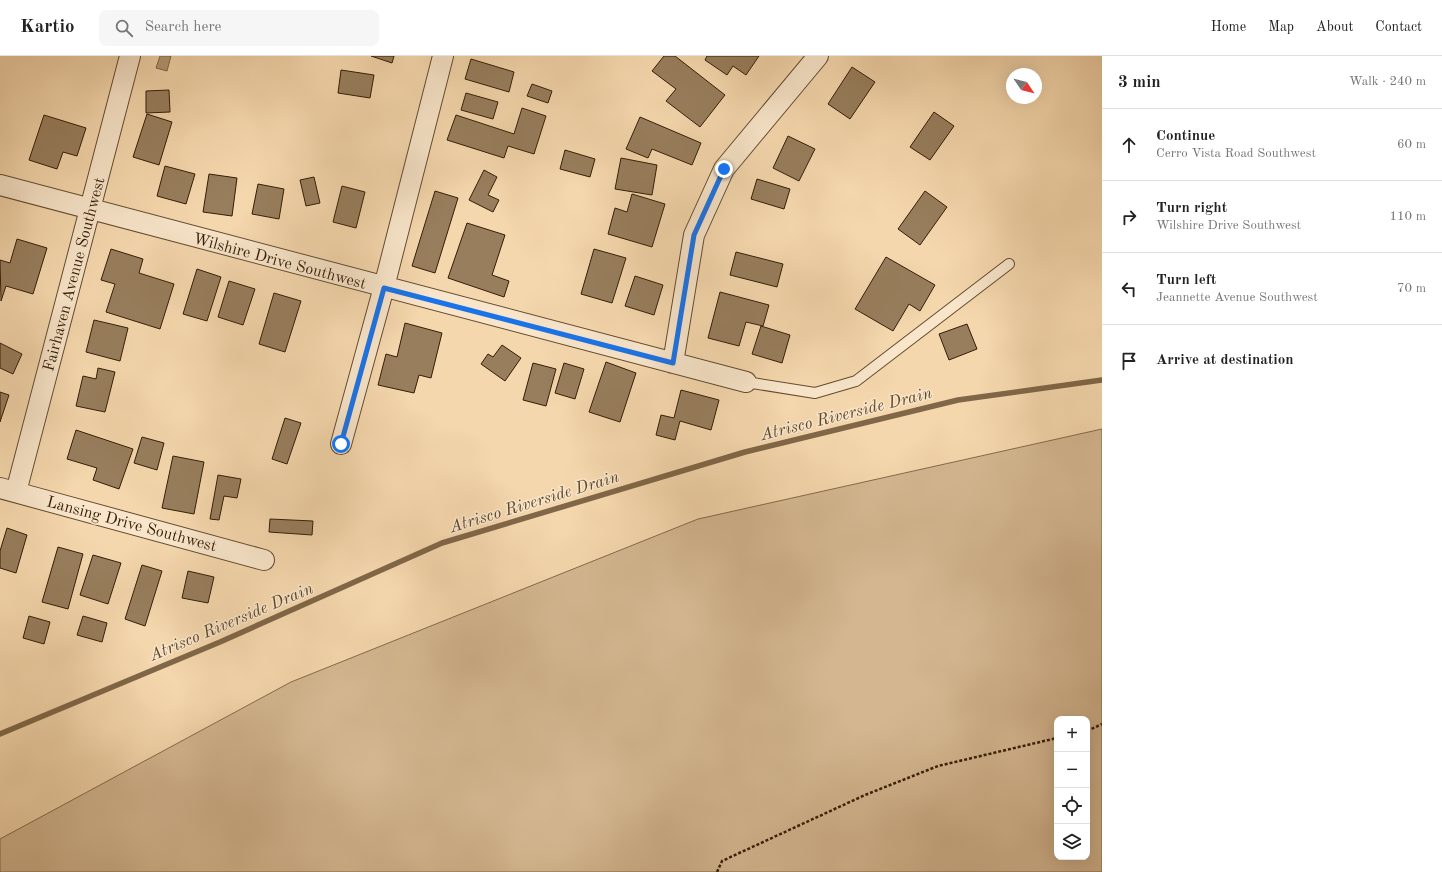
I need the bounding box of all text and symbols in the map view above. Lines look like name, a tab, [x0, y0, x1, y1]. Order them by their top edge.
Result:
search box	[99, 10, 379, 46]
icon: search	[113, 17, 135, 39]
text: Kartio	[20, 18, 75, 37]
text: Search here	[145, 20, 221, 35]
text: Home	[1211, 20, 1246, 34]
text: Map	[1268, 20, 1294, 34]
text: About	[1316, 20, 1353, 34]
text: Contact	[1375, 20, 1422, 34]
north arrow	[1006, 68, 1042, 104]
text: 3 min	[1118, 74, 1161, 91]
text: Walk · 240 m	[1349, 75, 1426, 88]
text: Continue	[1156, 129, 1215, 144]
icon: ahead	[1118, 134, 1140, 156]
text: 60 m	[1397, 138, 1426, 151]
text: Cerro Vista Road Southwest	[1156, 147, 1316, 160]
route end	[715, 160, 733, 178]
street label: Fairhaven Avenue Southwest	[41, 175, 109, 373]
text: Turn right	[1156, 201, 1227, 216]
icon: right	[1118, 206, 1140, 228]
text: 110 m	[1389, 210, 1426, 223]
text: Wilshire Drive Southwest	[1156, 219, 1301, 232]
street label: Wilshire Drive Southwest	[191, 231, 368, 293]
text: Turn left	[1156, 273, 1216, 288]
icon: left	[1118, 278, 1140, 300]
text: 70 m	[1397, 282, 1426, 295]
text: Jeannette Avenue Southwest	[1156, 291, 1318, 304]
icon: arrive	[1118, 350, 1140, 372]
text: Arrive at destination	[1156, 353, 1294, 368]
water label: Atrisco Riverside Drain	[758, 385, 934, 444]
route start	[332, 435, 350, 453]
water label: Atrisco Riverside Drain	[447, 468, 621, 537]
street label: Lansing Drive Southwest	[45, 494, 219, 555]
water label: Atrisco Riverside Drain	[146, 580, 316, 665]
map controls	[1054, 716, 1090, 860]
button: +	[1054, 716, 1090, 752]
button: −	[1054, 752, 1090, 788]
button: locate	[1054, 788, 1090, 824]
button: layers	[1054, 824, 1090, 860]

